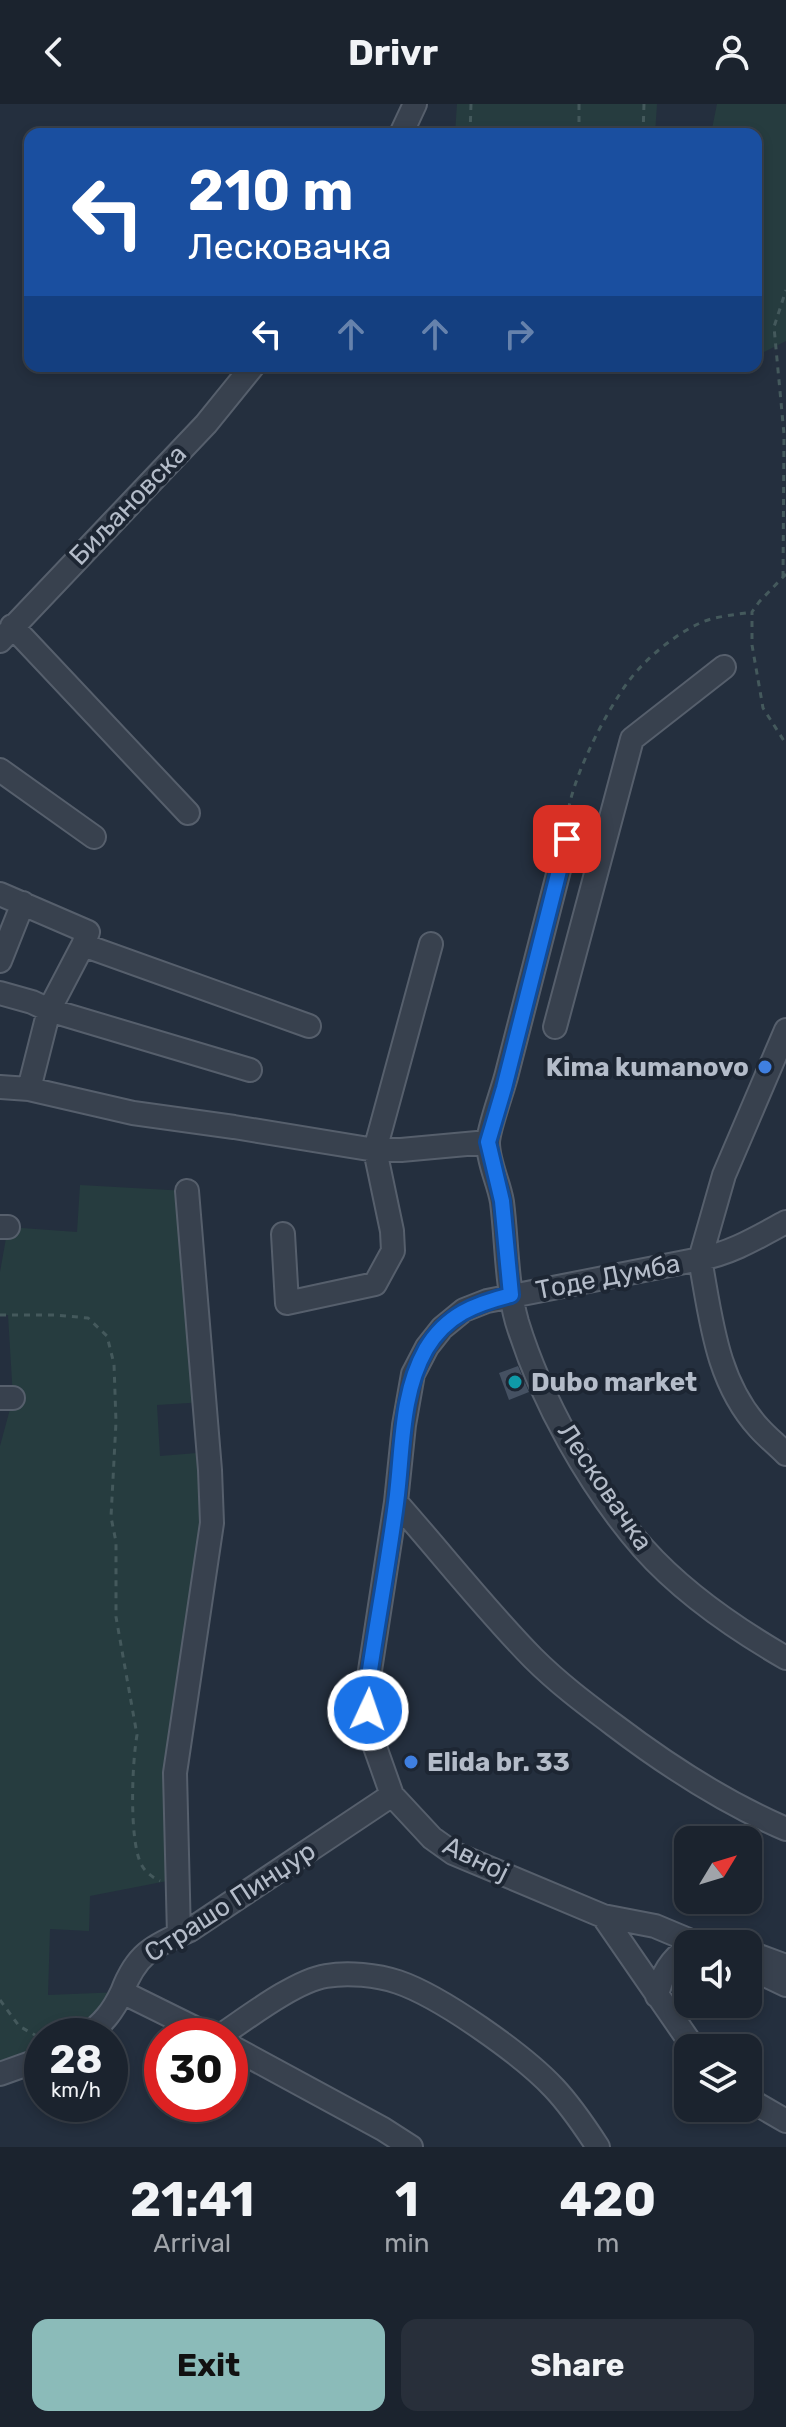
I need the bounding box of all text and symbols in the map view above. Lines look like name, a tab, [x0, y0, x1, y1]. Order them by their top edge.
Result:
icon: back	[32, 30, 76, 74]
icon: person	[710, 30, 754, 74]
text: Drivr	[348, 31, 438, 74]
text: 210 m	[188, 158, 354, 224]
icon: left	[56, 160, 160, 264]
text: Лесковачка	[188, 225, 392, 268]
icon: left	[245, 312, 289, 356]
icon: ahead	[329, 312, 373, 356]
icon: ahead	[413, 312, 457, 356]
icon: right	[497, 312, 541, 356]
street label: Биљановска	[63, 438, 193, 572]
pin	[533, 805, 601, 873]
icon: arrive	[545, 817, 589, 861]
place label: Kima kumanovo	[546, 1052, 749, 1083]
marker: Kima kumanovo	[756, 1058, 774, 1076]
street label: Тоде Думба	[533, 1248, 683, 1306]
place label: Dubo market	[531, 1367, 697, 1398]
marker: Dubo market	[506, 1373, 524, 1391]
street label: Лесковачка	[551, 1417, 659, 1557]
position arrow	[326, 1668, 410, 1752]
place label: Elida br. 33	[427, 1747, 570, 1778]
marker: Elida br. 33	[402, 1753, 420, 1771]
north arrow	[674, 1826, 762, 1914]
map controls	[674, 1826, 762, 2122]
street label: Авној	[438, 1830, 514, 1888]
street label: Страшо Пинџур	[139, 1835, 321, 1969]
button: sound	[674, 1930, 762, 2018]
speed limit sign: 30	[144, 2018, 248, 2122]
button: layers	[674, 2034, 762, 2122]
text: 28	[49, 2036, 103, 2083]
text: km/h	[51, 2078, 101, 2102]
text: 21:41	[130, 2171, 254, 2228]
text: 1	[395, 2171, 419, 2228]
text: 420	[559, 2171, 656, 2228]
text: Arrival	[153, 2228, 231, 2259]
text: min	[384, 2228, 430, 2259]
text: m	[596, 2228, 619, 2259]
button: Exit	[32, 2319, 385, 2411]
button: Share	[401, 2319, 754, 2411]

